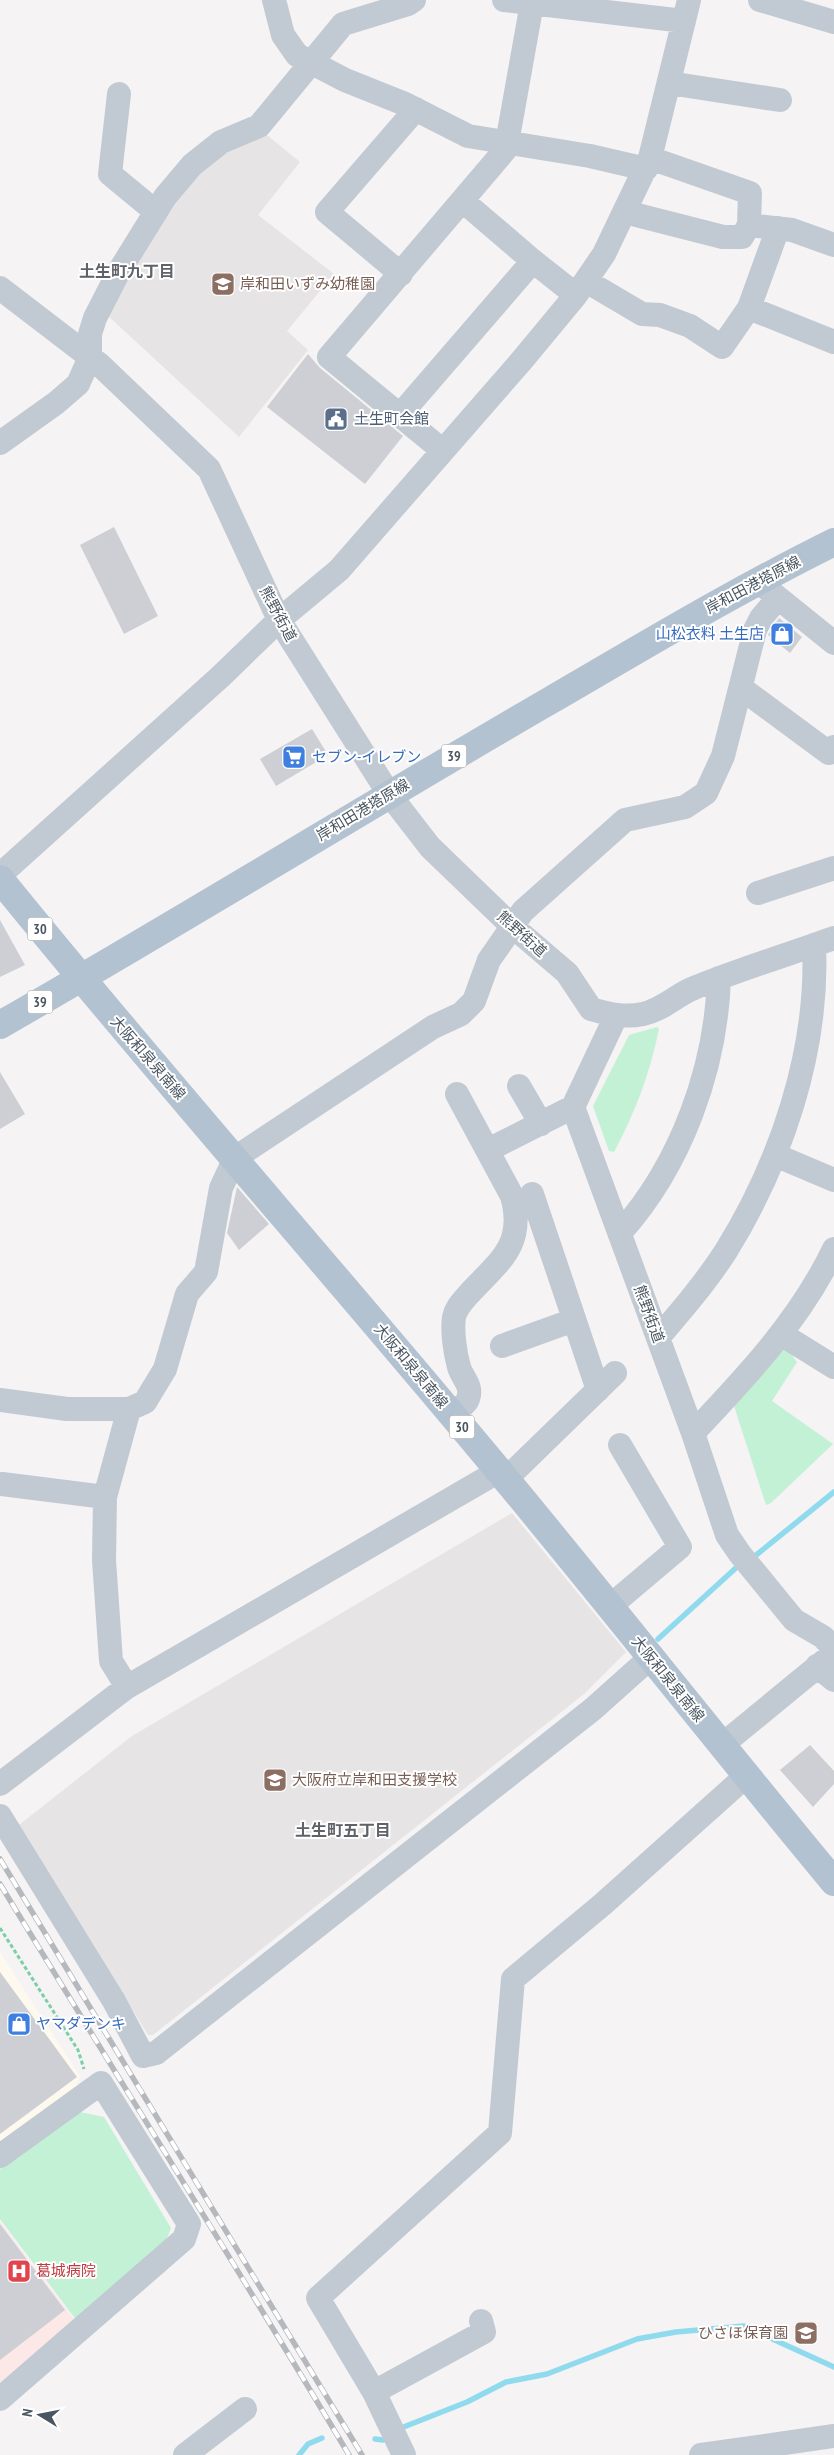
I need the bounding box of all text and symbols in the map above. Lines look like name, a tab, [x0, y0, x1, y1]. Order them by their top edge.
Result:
district label: 土生町九丁目	[79, 261, 175, 281]
school or university icon: 岸和田いずみ幼稚園	[210, 271, 236, 297]
place label: 岸和田いずみ幼稚園	[240, 274, 375, 293]
public building icon: 土生町会館	[323, 406, 349, 432]
place label: 土生町会館	[354, 409, 429, 428]
street label: 岸和田港塔原線	[702, 552, 804, 618]
street label: 熊野街道	[256, 583, 301, 645]
shop icon: 山松衣料 土生店	[769, 621, 795, 647]
place label: 山松衣料 土生店	[656, 624, 764, 643]
supermarket icon: セブン-イレブン	[281, 744, 307, 770]
road number: 39	[442, 744, 466, 768]
place label: セブン-イレブン	[312, 747, 421, 766]
street label: 岸和田港塔原線	[313, 774, 413, 845]
street label: 熊野街道	[494, 906, 551, 961]
road number: 30	[28, 918, 52, 941]
road number: 39	[28, 990, 52, 1014]
street label: 大阪和泉泉南線	[107, 1012, 190, 1104]
street label: 熊野街道	[630, 1282, 669, 1345]
street label: 大阪和泉泉南線	[370, 1319, 452, 1412]
road number: 30	[450, 1415, 474, 1438]
street label: 大阪和泉泉南線	[628, 1632, 709, 1725]
school or university icon: 大阪府立岸和田支援学校	[262, 1767, 288, 1793]
place label: 大阪府立岸和田支援学校	[292, 1770, 457, 1789]
district label: 土生町五丁目	[295, 1820, 391, 1840]
shop icon: ヤマダデンキ	[6, 2011, 32, 2037]
place label: ヤマダデンキ	[36, 2014, 126, 2033]
hospital icon: 葛城病院	[6, 2258, 32, 2284]
place label: 葛城病院	[36, 2261, 96, 2280]
school or university icon: ひさほ保育園	[793, 2320, 819, 2346]
place label: ひさほ保育園	[698, 2323, 788, 2342]
north arrow	[15, 2390, 65, 2440]
text: N	[18, 2407, 37, 2418]

